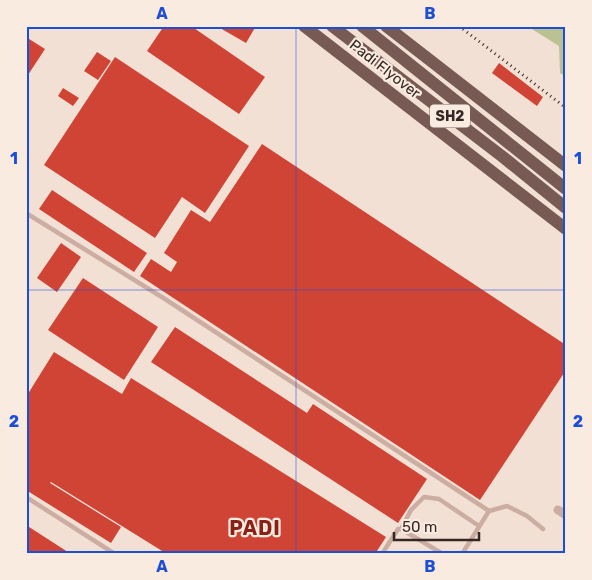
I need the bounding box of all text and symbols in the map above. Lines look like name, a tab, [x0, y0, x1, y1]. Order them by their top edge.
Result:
text: A	[156, 4, 168, 23]
text: B	[424, 4, 436, 23]
street label: Padi Flyover	[346, 36, 424, 102]
road number: SH2	[430, 104, 470, 128]
text: 1	[10, 149, 18, 168]
text: 1	[574, 149, 582, 168]
text: 2	[9, 412, 19, 431]
text: 2	[573, 412, 583, 431]
scale bar	[394, 510, 480, 542]
district label: PADI	[229, 516, 281, 540]
text: 50 m	[402, 518, 437, 536]
text: A	[156, 557, 168, 576]
text: B	[424, 557, 436, 576]

